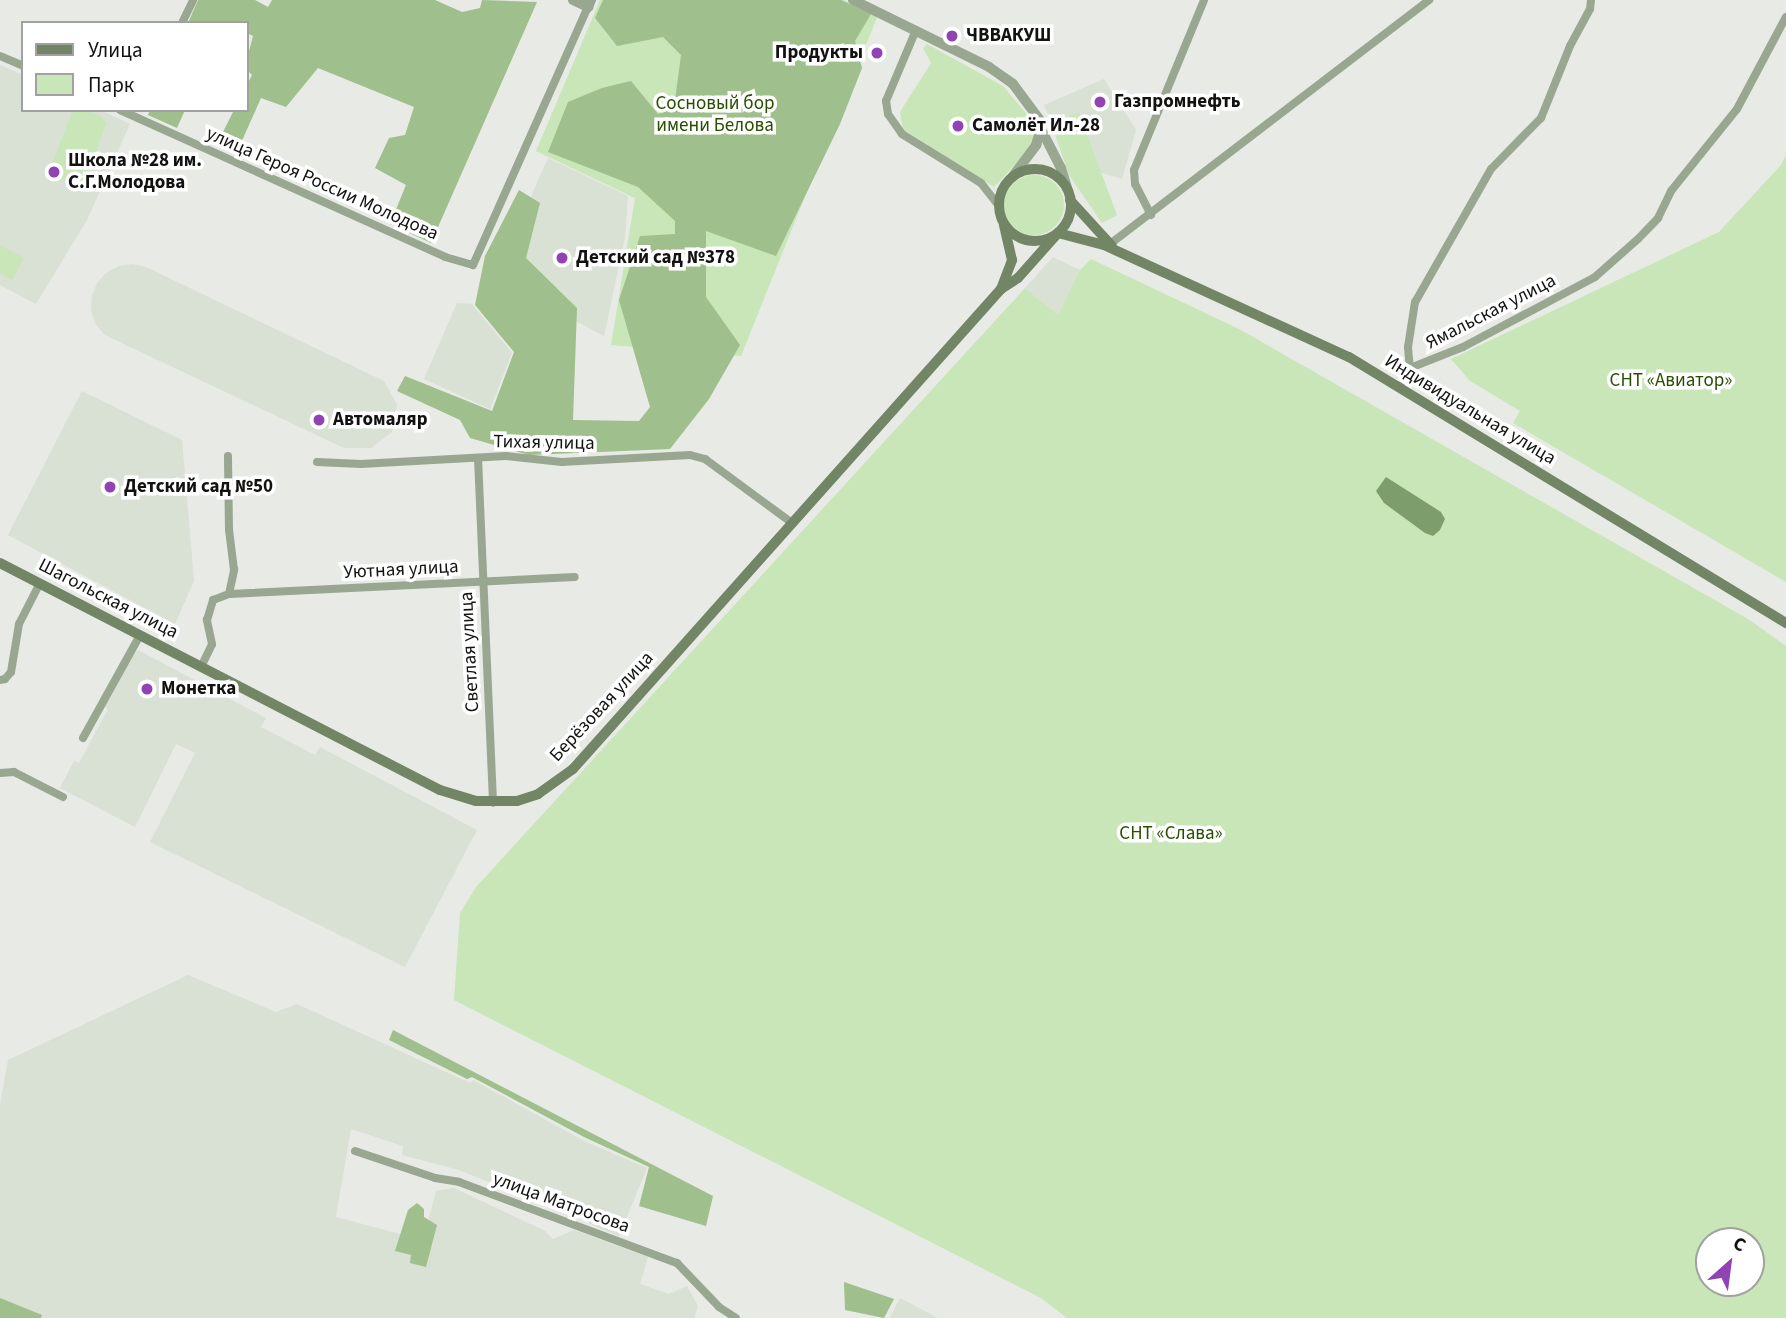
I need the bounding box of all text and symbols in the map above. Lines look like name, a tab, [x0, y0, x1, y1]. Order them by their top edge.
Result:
legend	[21, 21, 248, 112]
place label: ЧВВАКУШ	[966, 25, 1051, 47]
marker: ЧВВАКУШ	[944, 28, 960, 44]
text: Улица	[88, 35, 143, 65]
place label: Продукты	[775, 42, 863, 64]
marker: Продукты	[869, 45, 885, 61]
text: Парк	[88, 70, 134, 100]
place label: Газпромнефть	[1114, 91, 1241, 113]
park label: Сосновый бор имени Белова	[656, 93, 774, 137]
marker: Газпромнефть	[1092, 94, 1108, 110]
place label: Самолёт Ил-28	[972, 115, 1100, 137]
marker: Самолёт Ил-28	[950, 118, 966, 134]
street label: улица Героя России Молодова	[202, 122, 442, 246]
place label: Школа №28 им. С.Г.Молодова	[68, 150, 202, 194]
marker: Школа №28 им. С.Г.Молодова	[46, 164, 62, 180]
place label: Детский сад №378	[576, 247, 735, 269]
marker: Детский сад №378	[554, 250, 570, 266]
street label: Ямальская улица	[1422, 269, 1560, 355]
street label: Индивидуальная улица	[1380, 350, 1560, 470]
park label: СНТ «Авиатор»	[1610, 370, 1732, 392]
place label: Автомаляр	[333, 409, 428, 431]
marker: Автомаляр	[311, 412, 327, 428]
street label: Тихая улица	[493, 431, 595, 455]
place label: Детский сад №50	[124, 476, 273, 498]
marker: Детский сад №50	[102, 479, 118, 495]
street label: Шагольская улица	[34, 554, 182, 644]
street label: Уютная улица	[343, 556, 459, 584]
street label: Светлая улица	[455, 591, 485, 713]
street label: Берёзовая улица	[545, 647, 659, 767]
place label: Монетка	[161, 678, 236, 700]
marker: Монетка	[139, 681, 155, 697]
park label: СНТ «Слава»	[1119, 823, 1223, 845]
street label: улица Матросова	[489, 1168, 633, 1238]
north arrow	[1695, 1227, 1765, 1297]
text: С	[1728, 1230, 1750, 1259]

